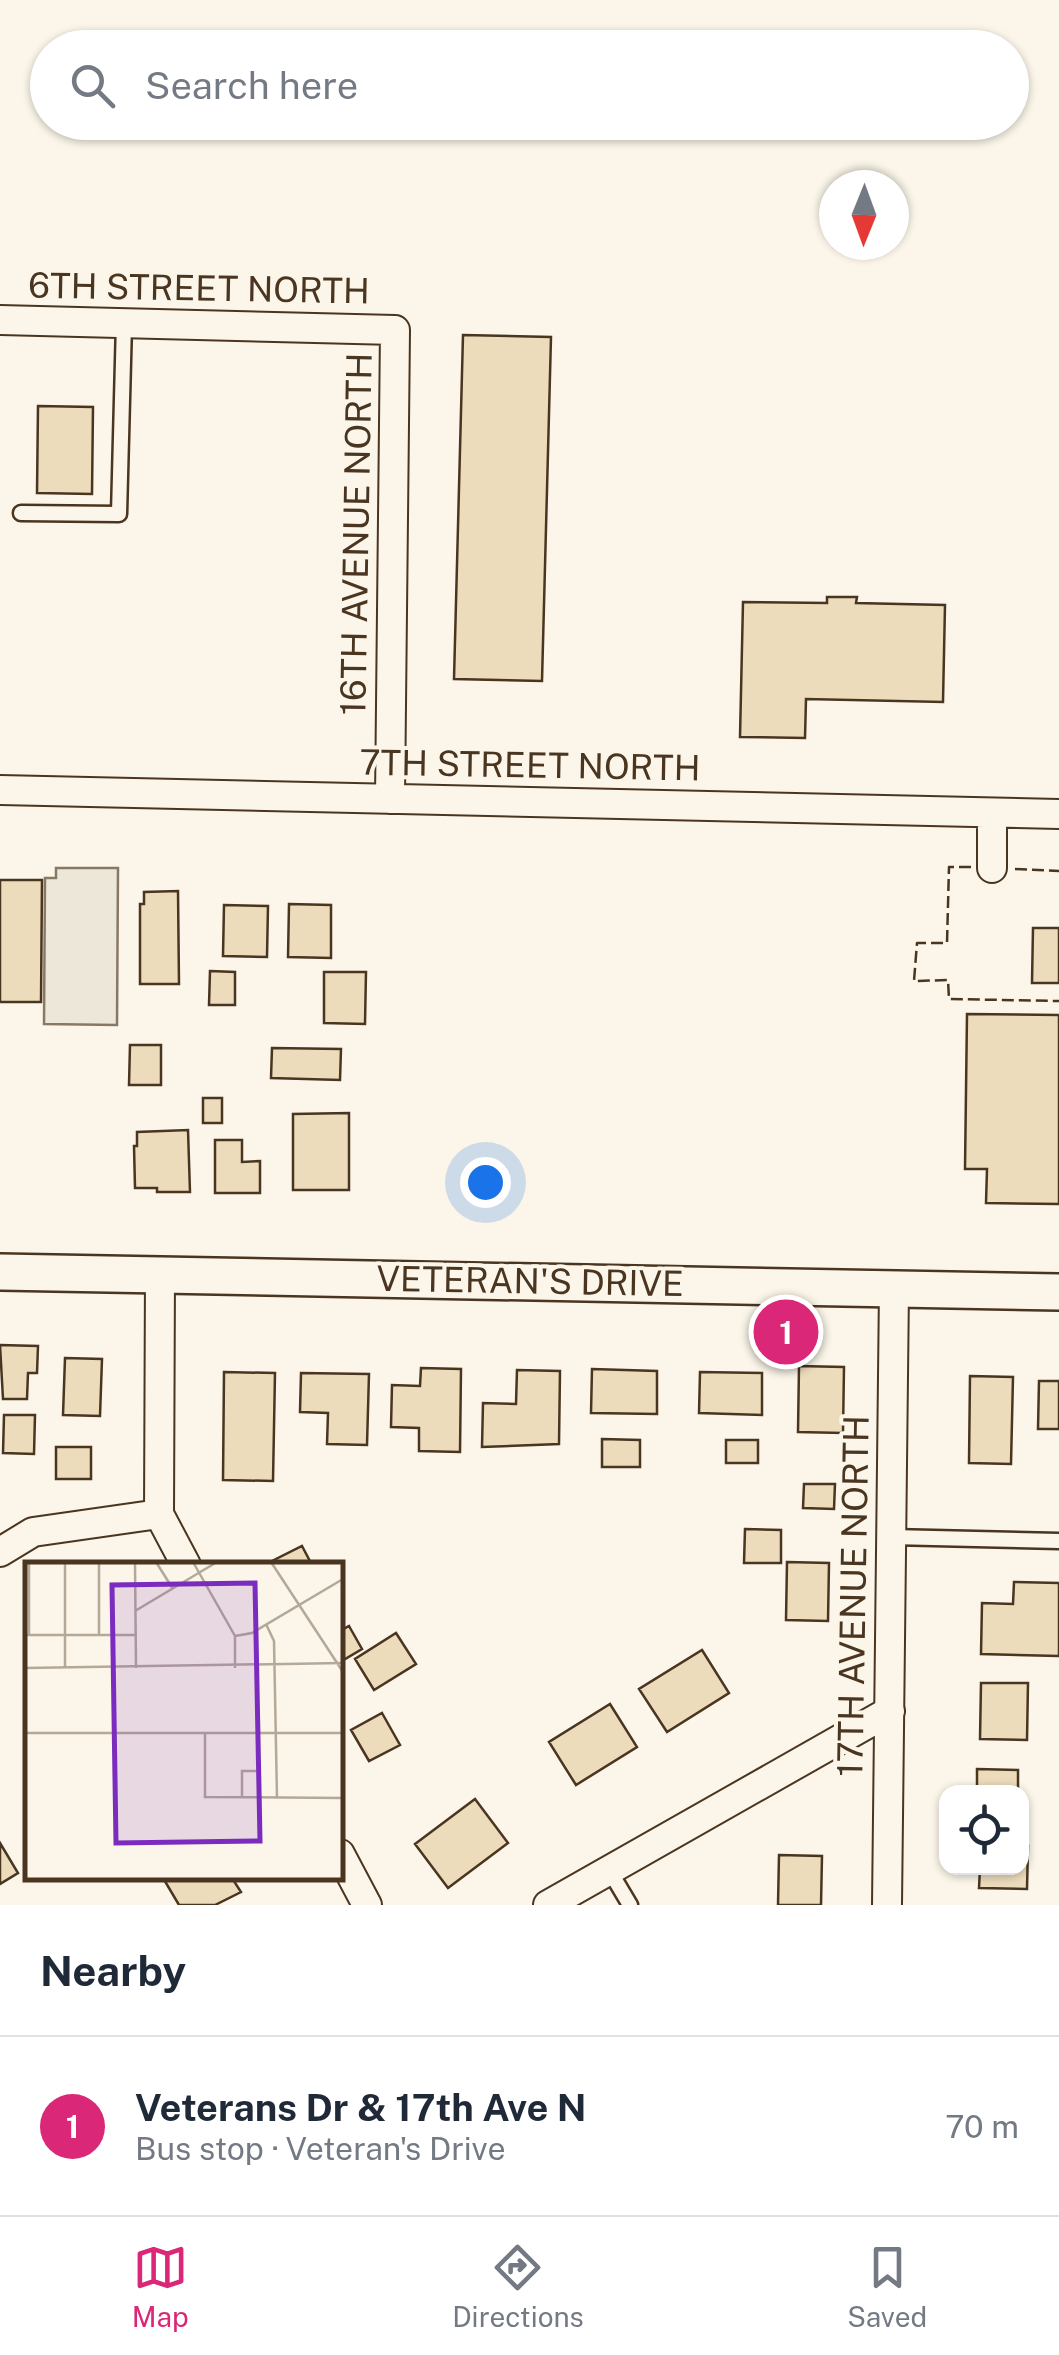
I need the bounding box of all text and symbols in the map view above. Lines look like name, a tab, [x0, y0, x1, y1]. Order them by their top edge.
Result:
search box	[30, 30, 1029, 140]
icon: search	[65, 58, 120, 113]
text: Search here	[145, 63, 358, 108]
north arrow	[819, 170, 909, 260]
street label: 6TH STREET NORTH	[28, 265, 370, 311]
street label: 16TH AVENUE NORTH	[332, 352, 380, 716]
street label: 7TH STREET NORTH	[359, 742, 701, 788]
your location	[460, 1157, 511, 1208]
street label: VETERAN'S DRIVE	[376, 1258, 684, 1304]
pin: 1	[754, 1294, 818, 1370]
street label: 17TH AVENUE NORTH	[829, 1415, 877, 1777]
inset map	[25, 1562, 342, 1880]
map controls	[939, 1785, 1029, 1875]
button: locate	[939, 1785, 1029, 1875]
text: Nearby	[40, 1946, 186, 1995]
text: Veterans Dr & 17th Ave N	[135, 2085, 587, 2130]
text: 1	[66, 2108, 79, 2145]
text: 70 m	[945, 2108, 1019, 2145]
text: Bus stop · Veteran's Drive	[135, 2130, 506, 2167]
tab: Map	[132, 2240, 189, 2333]
tab: Directions	[452, 2240, 584, 2333]
tab: Saved	[847, 2240, 927, 2333]

